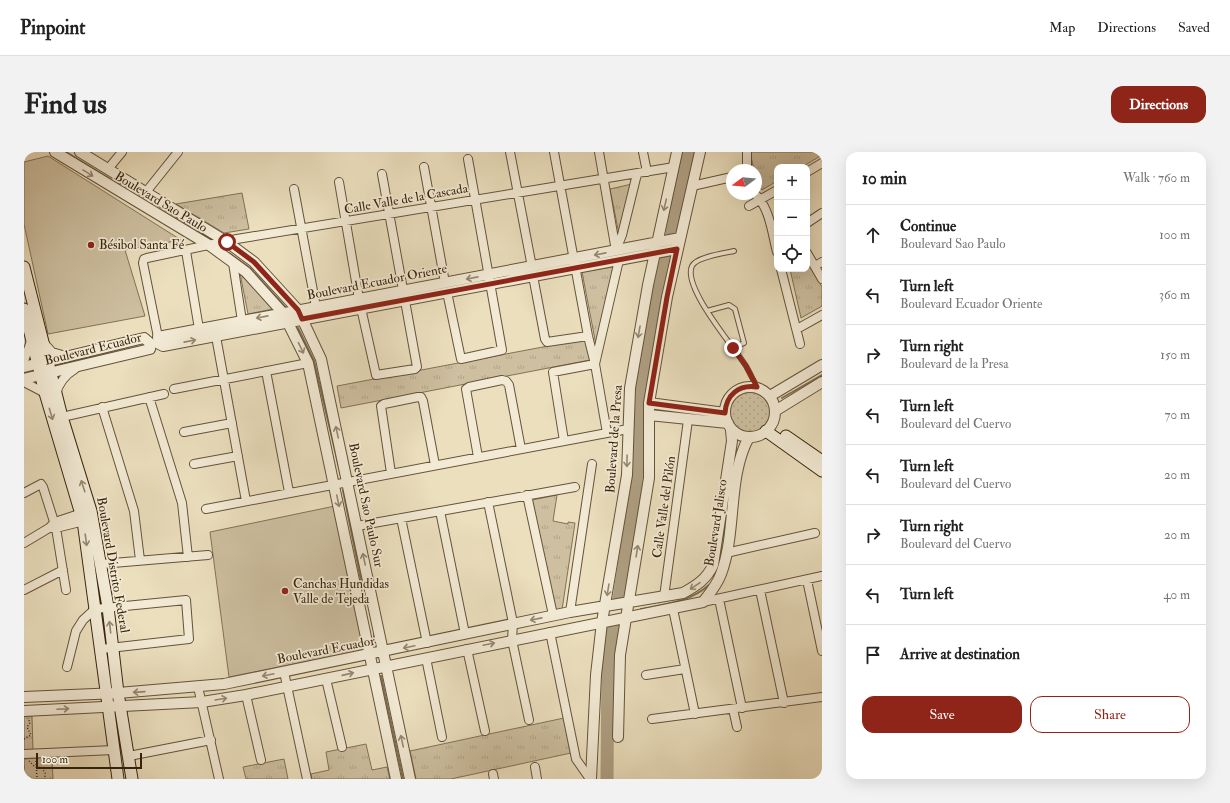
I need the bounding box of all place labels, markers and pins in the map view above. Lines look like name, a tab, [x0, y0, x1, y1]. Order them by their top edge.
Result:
place label: Bésibol Santa Fé	[99, 237, 185, 253]
marker: Bésibol Santa Fé	[86, 240, 96, 250]
place label: Canchas Hundidas Valle de Tejeda	[293, 576, 390, 607]
marker: Canchas Hundidas Valle de Tejeda	[280, 586, 290, 596]

